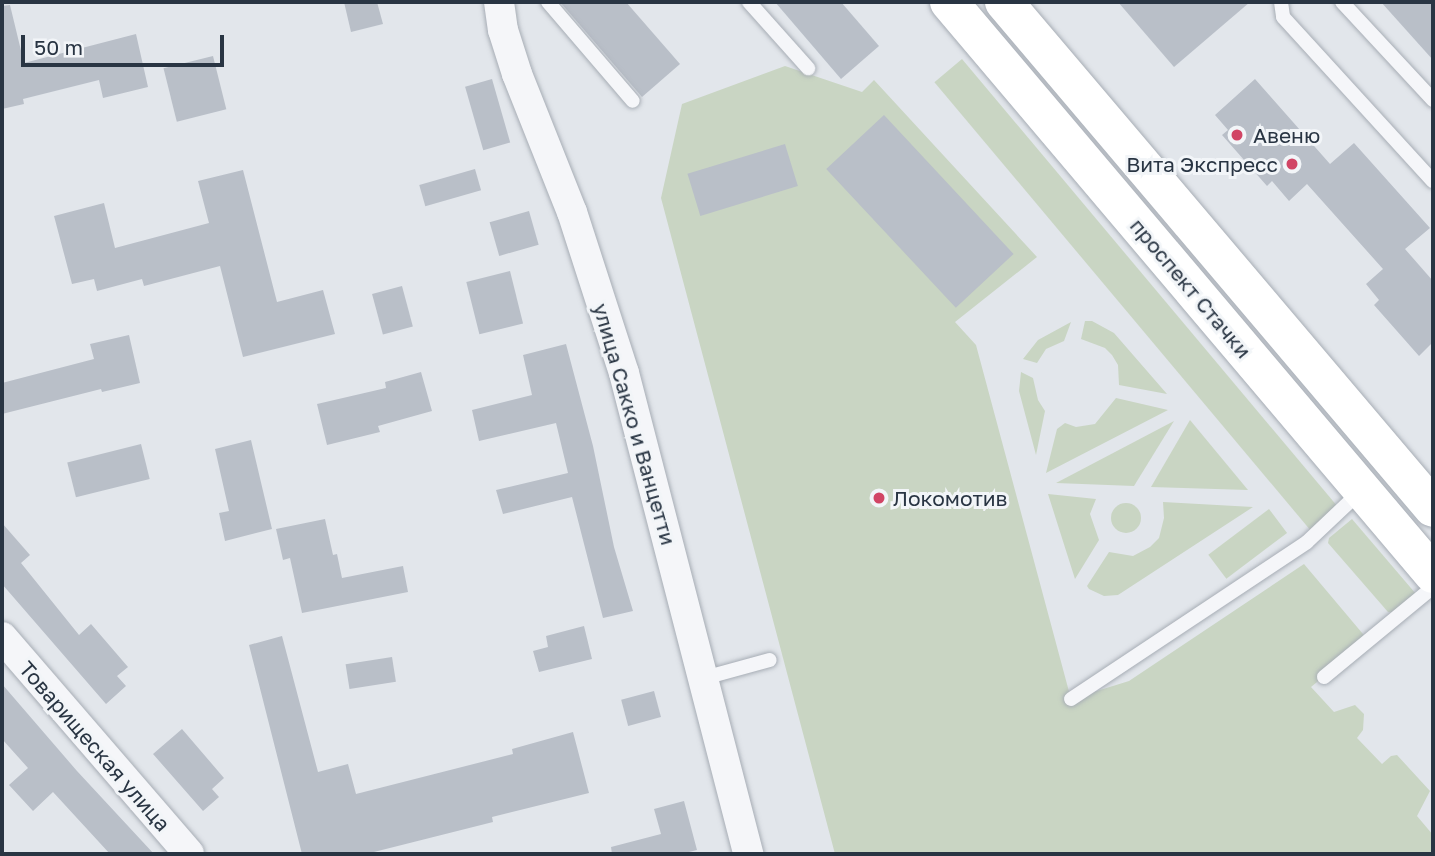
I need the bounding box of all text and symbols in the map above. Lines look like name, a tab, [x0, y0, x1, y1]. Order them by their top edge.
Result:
scale bar	[24, 21, 228, 65]
text: 50 m	[34, 34, 83, 60]
place label: Авеню	[1253, 122, 1320, 148]
marker: Авеню	[1227, 125, 1247, 145]
place label: Вита Экспресс	[1126, 151, 1278, 177]
marker: Вита Экспресс	[1284, 156, 1300, 172]
street label: проспект Стачки	[1125, 213, 1257, 363]
street label: улица Сакко и Ванцетти	[588, 300, 682, 548]
place label: Локомотив	[893, 485, 1007, 511]
marker: Локомотив	[871, 490, 887, 506]
street label: Товарищеская улица	[14, 656, 176, 836]

